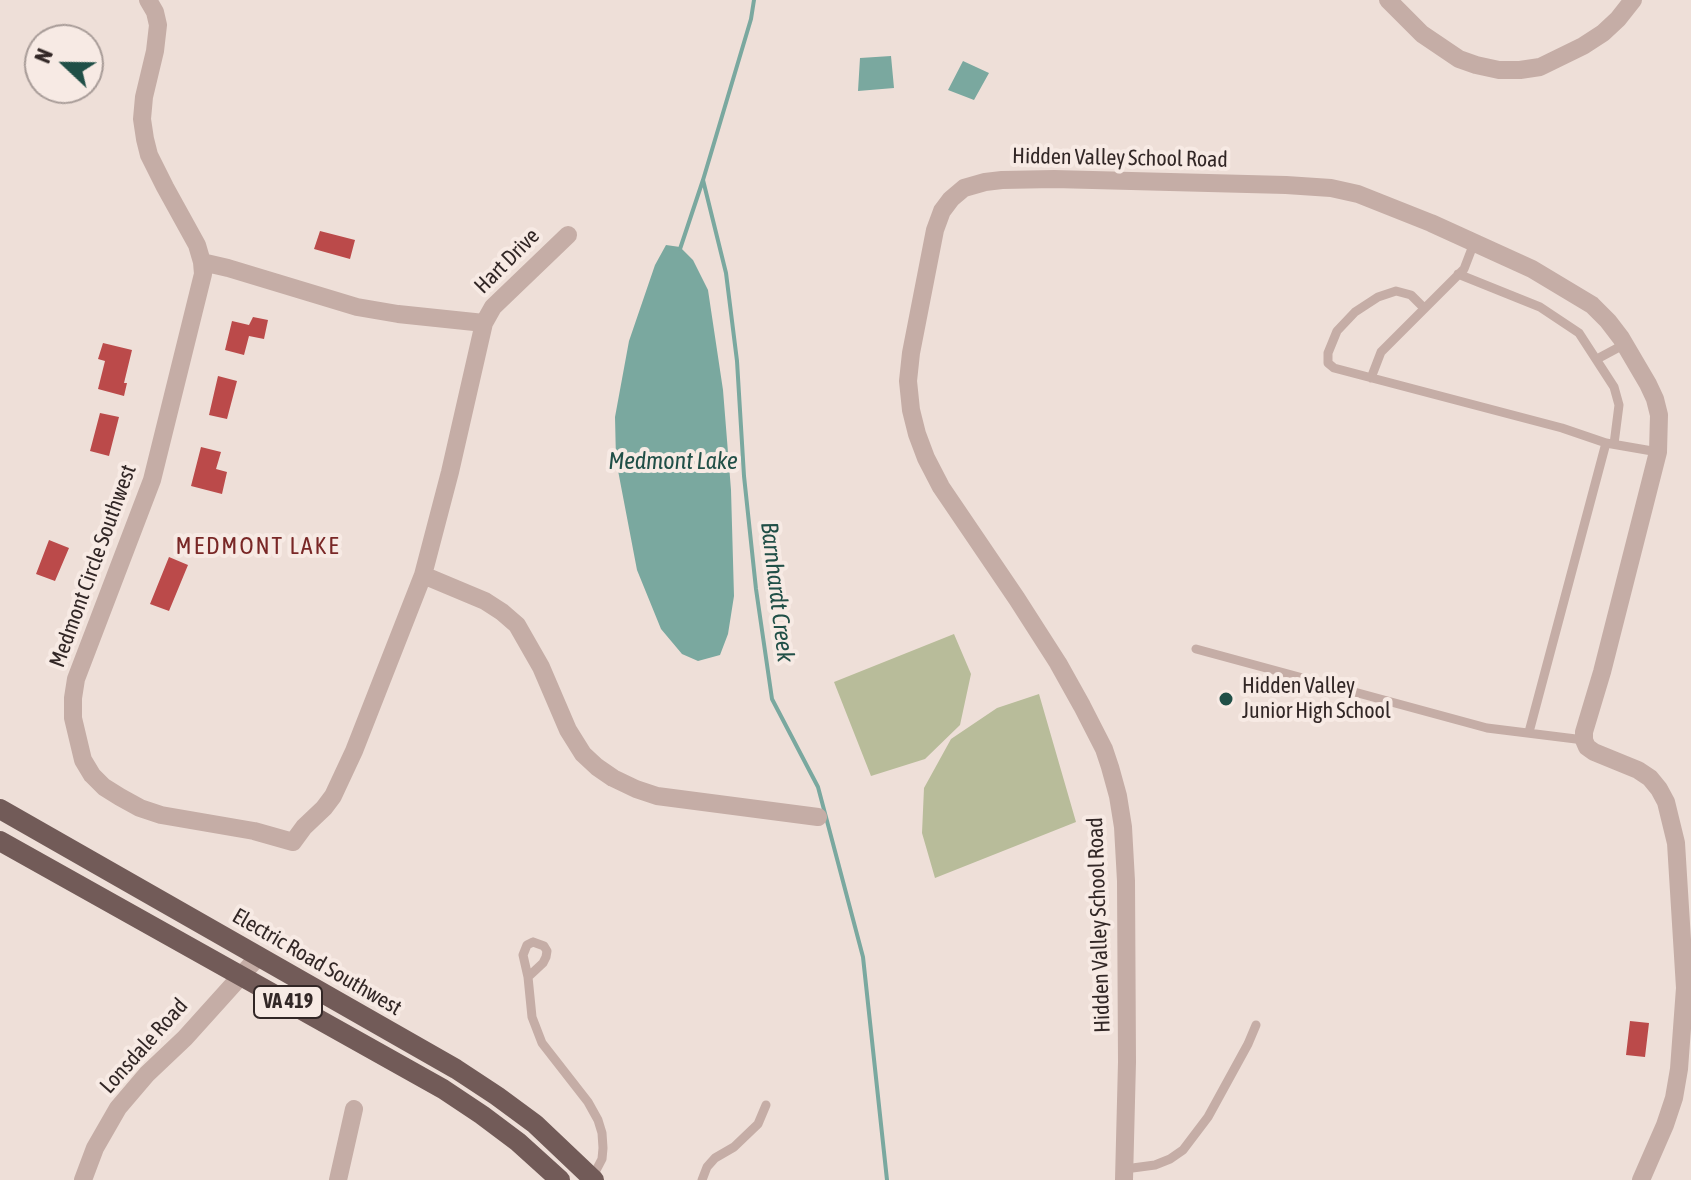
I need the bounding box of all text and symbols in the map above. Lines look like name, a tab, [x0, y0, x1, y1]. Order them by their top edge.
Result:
north arrow	[24, 24, 104, 104]
text: N	[29, 45, 58, 67]
street label: Hidden Valley School Road	[1012, 143, 1228, 173]
street label: Hart Drive	[469, 223, 545, 299]
water label: Medmont Lake	[608, 447, 738, 475]
street label: Medmont Circle Southwest	[44, 461, 142, 671]
water label: Barnhardt Creek	[754, 520, 800, 664]
district label: MEDMONT LAKE	[176, 532, 340, 560]
place label: Hidden Valley Junior High School	[1242, 673, 1391, 724]
marker: Hidden Valley Junior High School	[1217, 690, 1235, 708]
street label: Hidden Valley School Road	[1082, 817, 1116, 1033]
street label: Electric Road Southwest	[228, 903, 406, 1021]
road number: VA 419	[254, 986, 322, 1018]
street label: Lonsdale Road	[95, 993, 193, 1099]

